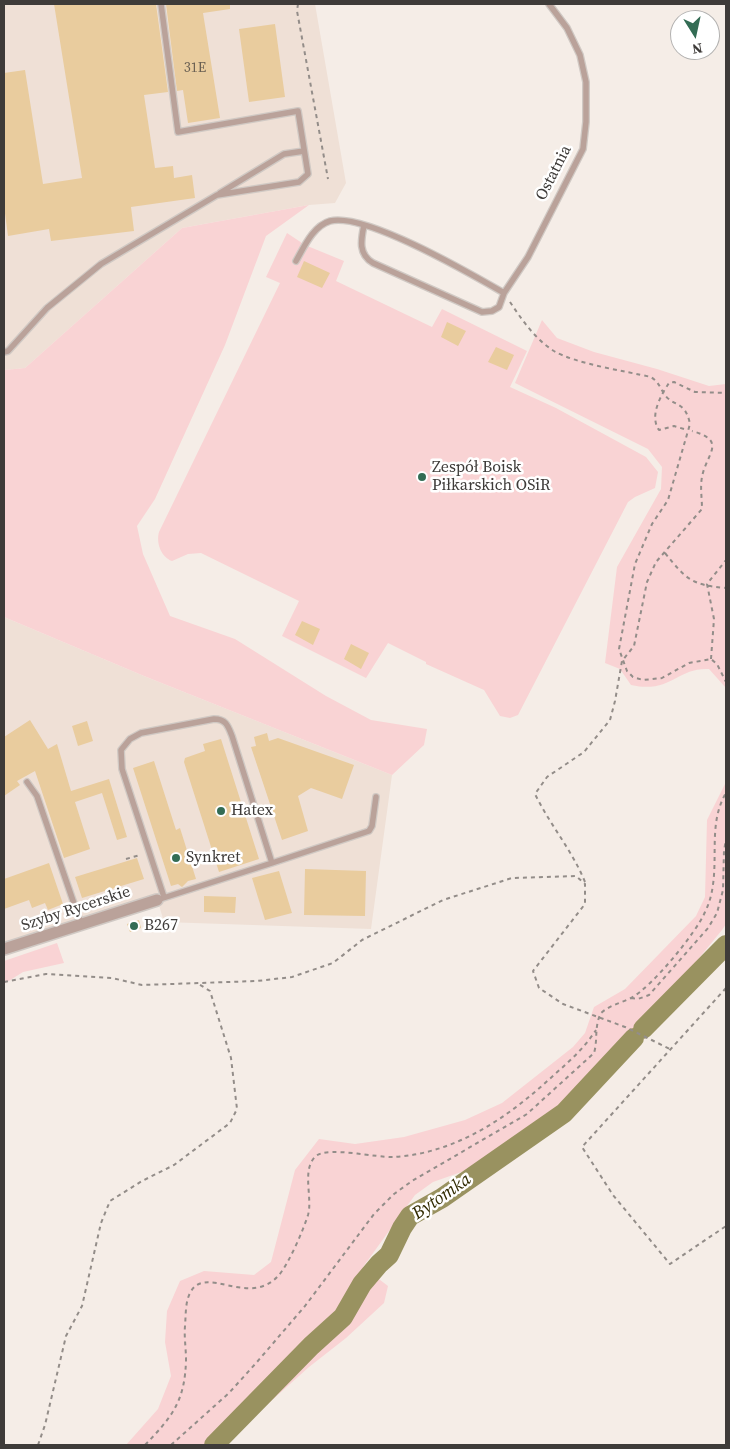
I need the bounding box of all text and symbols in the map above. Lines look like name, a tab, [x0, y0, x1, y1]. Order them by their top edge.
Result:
north arrow	[670, 10, 720, 60]
text: N	[691, 38, 704, 60]
house number: 31E	[184, 60, 206, 76]
street label: Ostatnia	[532, 142, 576, 204]
place label: Zespół Boisk Piłkarskich OSiR	[432, 458, 551, 496]
marker: Zespół Boisk Piłkarskich OSiR	[416, 471, 428, 483]
place label: Hatex	[231, 801, 273, 821]
marker: Hatex	[215, 805, 227, 817]
place label: Synkret	[186, 848, 240, 868]
marker: Synkret	[170, 852, 182, 864]
street label: Szyby Rycerskie	[19, 882, 133, 936]
place label: B267	[144, 916, 178, 936]
marker: B267	[128, 920, 140, 932]
water label: Bytomka	[409, 1169, 475, 1225]

